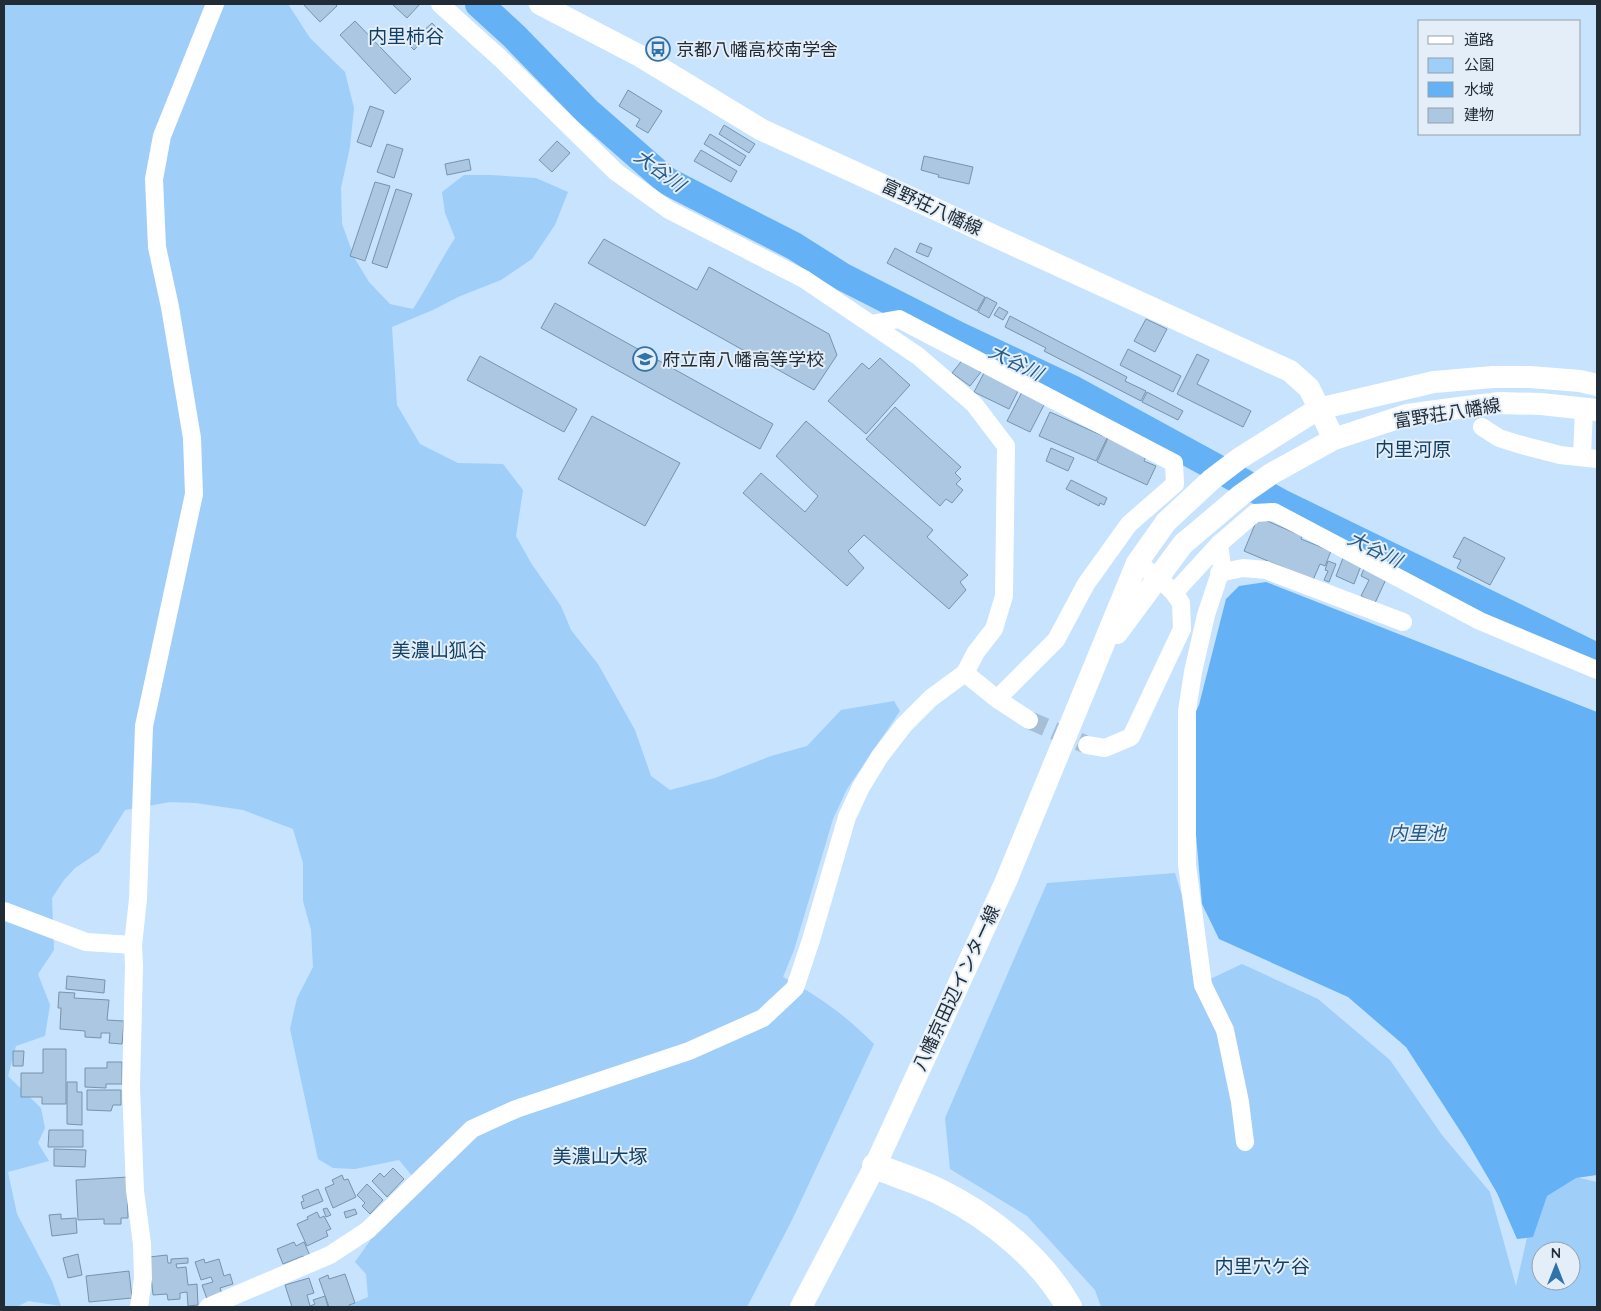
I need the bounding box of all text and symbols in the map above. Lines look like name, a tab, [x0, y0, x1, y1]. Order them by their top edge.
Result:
legend	[1418, 20, 1581, 135]
district label: 内里柿谷	[368, 24, 444, 48]
text: 道路	[1464, 30, 1494, 49]
bus stop icon: 京都八幡高校南学舎	[645, 36, 671, 62]
place label: 京都八幡高校南学舎	[676, 38, 838, 61]
text: 公園	[1464, 55, 1494, 74]
text: 水域	[1464, 80, 1494, 99]
text: 建物	[1464, 105, 1494, 124]
water label: 大谷川	[630, 144, 692, 198]
street label: 富野荘八幡線	[878, 174, 986, 240]
water label: 大谷川	[985, 339, 1049, 386]
school or university icon: 府立南八幡高等学校	[632, 346, 658, 372]
place label: 府立南八幡高等学校	[662, 348, 824, 371]
street label: 富野荘八幡線	[1392, 393, 1502, 433]
district label: 内里河原	[1375, 437, 1451, 461]
water label: 大谷川	[1344, 526, 1408, 573]
district label: 美濃山狐谷	[391, 638, 487, 662]
water label: 内里池	[1388, 821, 1447, 845]
street label: 八幡京田辺インター線	[908, 902, 1004, 1074]
district label: 美濃山大塚	[552, 1144, 648, 1168]
north arrow	[1531, 1241, 1581, 1291]
text: N	[1551, 1244, 1561, 1262]
district label: 内里穴ケ谷	[1214, 1254, 1310, 1278]

